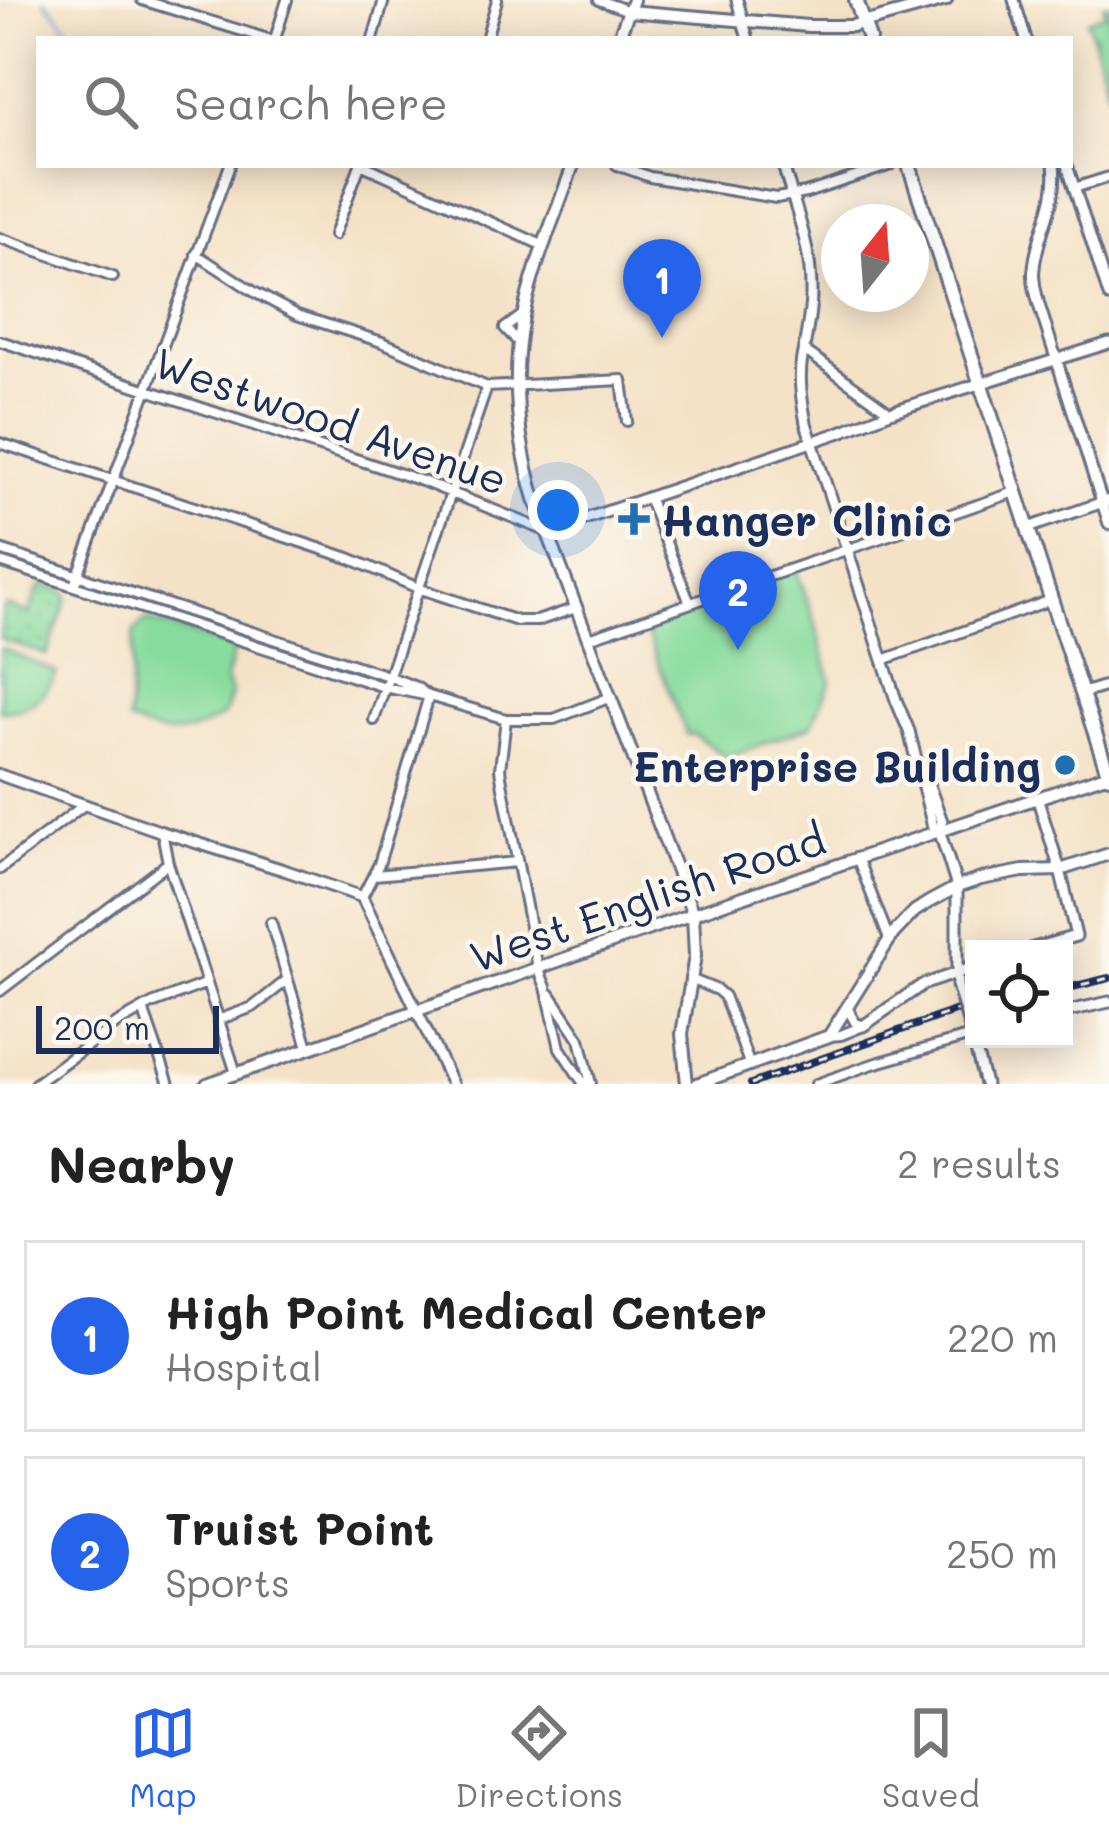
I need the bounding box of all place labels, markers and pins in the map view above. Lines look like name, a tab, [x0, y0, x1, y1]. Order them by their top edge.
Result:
pin: 1	[623, 239, 701, 338]
place label: Hanger Clinic	[661, 492, 952, 547]
marker: Hanger Clinic	[618, 503, 650, 535]
pin: 2	[699, 551, 777, 650]
place label: Enterprise Building	[633, 738, 1041, 793]
marker: Enterprise Building	[1052, 752, 1078, 778]

